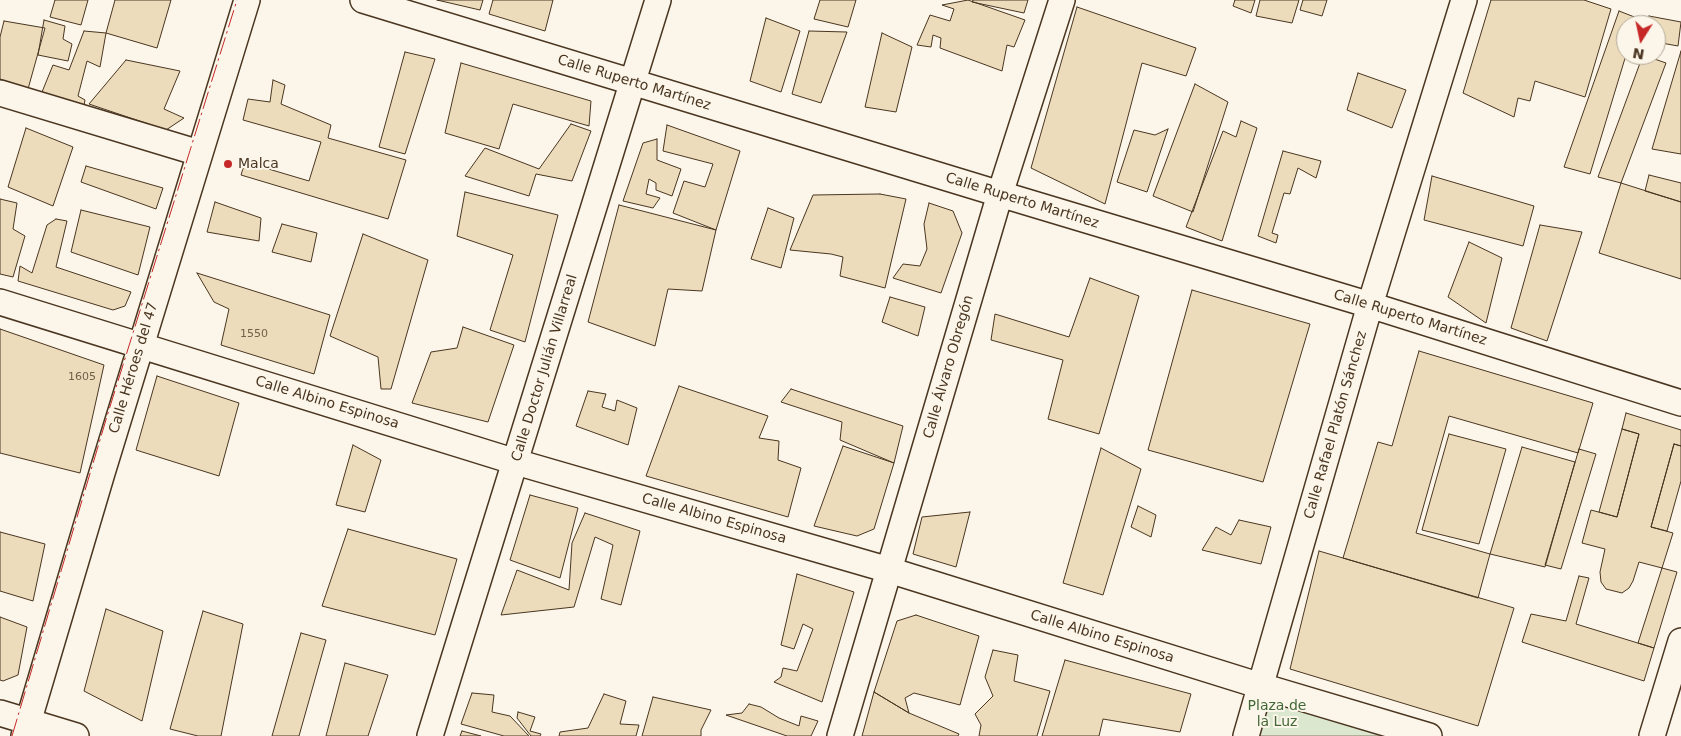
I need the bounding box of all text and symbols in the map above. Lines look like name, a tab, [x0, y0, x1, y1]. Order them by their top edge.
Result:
north arrow	[1616, 15, 1666, 65]
text: N	[1631, 45, 1646, 63]
street label: Calle Ruperto Martínez	[555, 52, 713, 114]
place label: Malca	[238, 156, 279, 172]
marker: Malca	[222, 158, 234, 170]
street label: Calle Ruperto Martínez	[943, 170, 1101, 232]
street label: Calle Doctor Julián Villarreal	[508, 272, 582, 464]
street label: Calle Ruperto Martínez	[1331, 287, 1489, 349]
street label: Calle Álvaro Obregón	[920, 293, 978, 441]
street label: Calle Héroes del 47	[106, 300, 162, 436]
house number: 1550	[240, 327, 268, 341]
street label: Calle Rafael Platón Sánchez	[1301, 329, 1371, 521]
house number: 1605	[68, 370, 96, 384]
street label: Calle Albino Espinosa	[253, 373, 401, 433]
street label: Calle Albino Espinosa	[640, 490, 788, 548]
street label: Calle Albino Espinosa	[1028, 607, 1176, 667]
park label: Plaza de la Luz	[1248, 698, 1306, 730]

